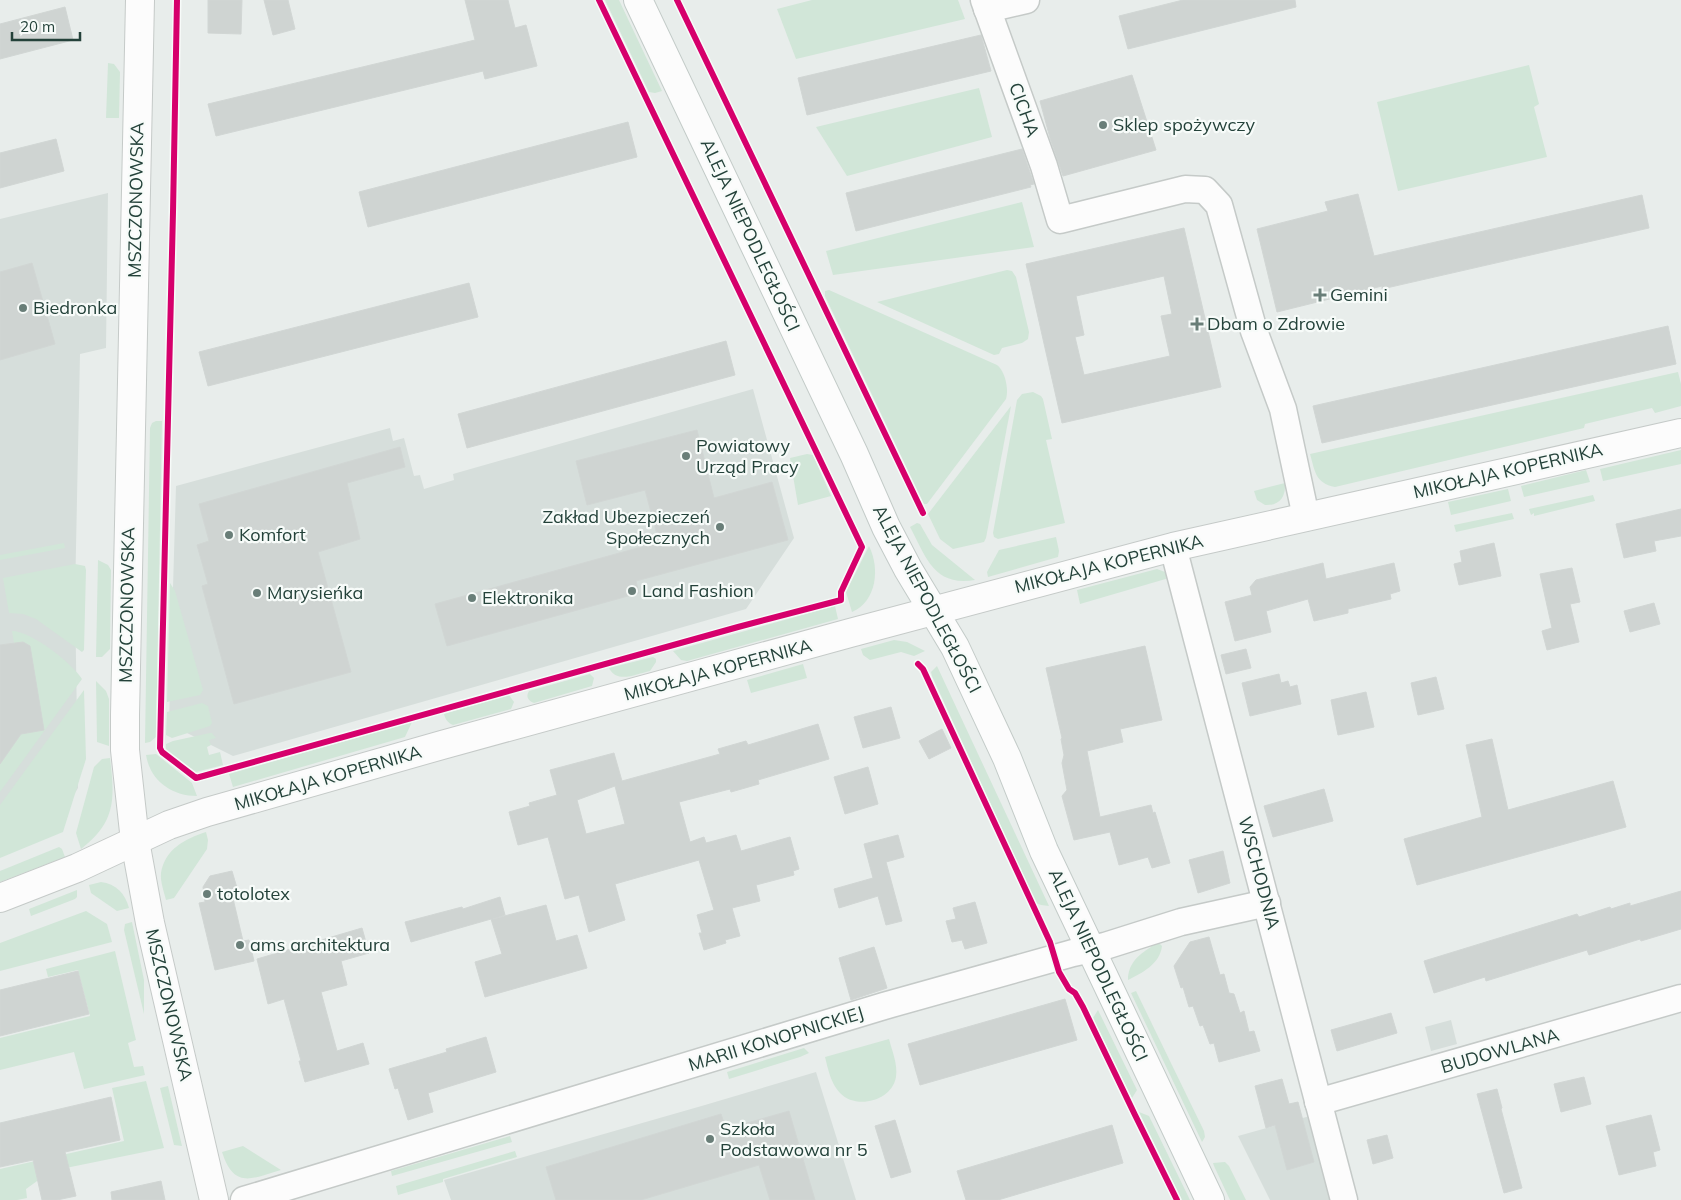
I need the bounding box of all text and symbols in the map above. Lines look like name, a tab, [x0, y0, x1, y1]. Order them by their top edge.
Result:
scale bar	[12, 10, 80, 42]
text: 20 m	[20, 17, 55, 36]
street label: CICHA	[1004, 79, 1045, 140]
place label: Sklep spożywczy	[1113, 113, 1256, 136]
marker: Sklep spożywczy	[1097, 119, 1109, 131]
street label: MSZCZONOWSKA	[123, 122, 148, 278]
street label: ALEJA NIEPODLEGŁOŚCI	[696, 135, 805, 335]
place label: Gemini	[1330, 283, 1388, 306]
marker: Gemini	[1314, 289, 1326, 301]
place label: Biedronka	[33, 296, 117, 319]
marker: Biedronka	[17, 302, 29, 314]
place label: Dbam o Zdrowie	[1207, 312, 1345, 335]
marker: Dbam o Zdrowie	[1191, 318, 1203, 330]
place label: Powiatowy Urząd Pracy	[696, 434, 799, 478]
street label: MIKOŁAJA KOPERNIKA	[1411, 438, 1605, 503]
marker: Powiatowy Urząd Pracy	[680, 450, 692, 462]
street label: ALEJA NIEPODLEGŁOŚCI	[868, 501, 987, 697]
place label: Zakład Ubezpieczeń Społecznych	[542, 505, 710, 549]
marker: Zakład Ubezpieczeń Społecznych	[714, 521, 726, 533]
place label: Komfort	[239, 523, 306, 546]
street label: MSZCZONOWSKA	[114, 527, 139, 683]
marker: Komfort	[223, 529, 235, 541]
street label: MIKOŁAJA KOPERNIKA	[1012, 529, 1206, 598]
place label: Land Fashion	[642, 579, 754, 602]
place label: Marysieńka	[267, 581, 363, 604]
marker: Land Fashion	[626, 585, 638, 597]
place label: Elektronika	[482, 586, 574, 609]
marker: Marysieńka	[251, 587, 263, 599]
marker: Elektronika	[466, 592, 478, 604]
street label: MIKOŁAJA KOPERNIKA	[621, 633, 814, 706]
street label: MIKOŁAJA KOPERNIKA	[232, 740, 424, 815]
street label: WSCHODNIA	[1233, 814, 1286, 932]
street label: ALEJA NIEPODLEGŁOŚCI	[1044, 865, 1153, 1065]
place label: totolotex	[217, 882, 290, 905]
marker: totolotex	[201, 888, 213, 900]
street label: MSZCZONOWSKA	[141, 926, 198, 1083]
place label: ams architektura	[250, 933, 390, 956]
marker: ams architektura	[234, 939, 246, 951]
street label: MARII KONOPNICKIEJ	[685, 1001, 866, 1076]
street label: BUDOWLANA	[1438, 1023, 1562, 1078]
place label: Szkoła Podstawowa nr 5	[720, 1117, 868, 1161]
marker: Szkoła Podstawowa nr 5	[704, 1133, 716, 1145]

